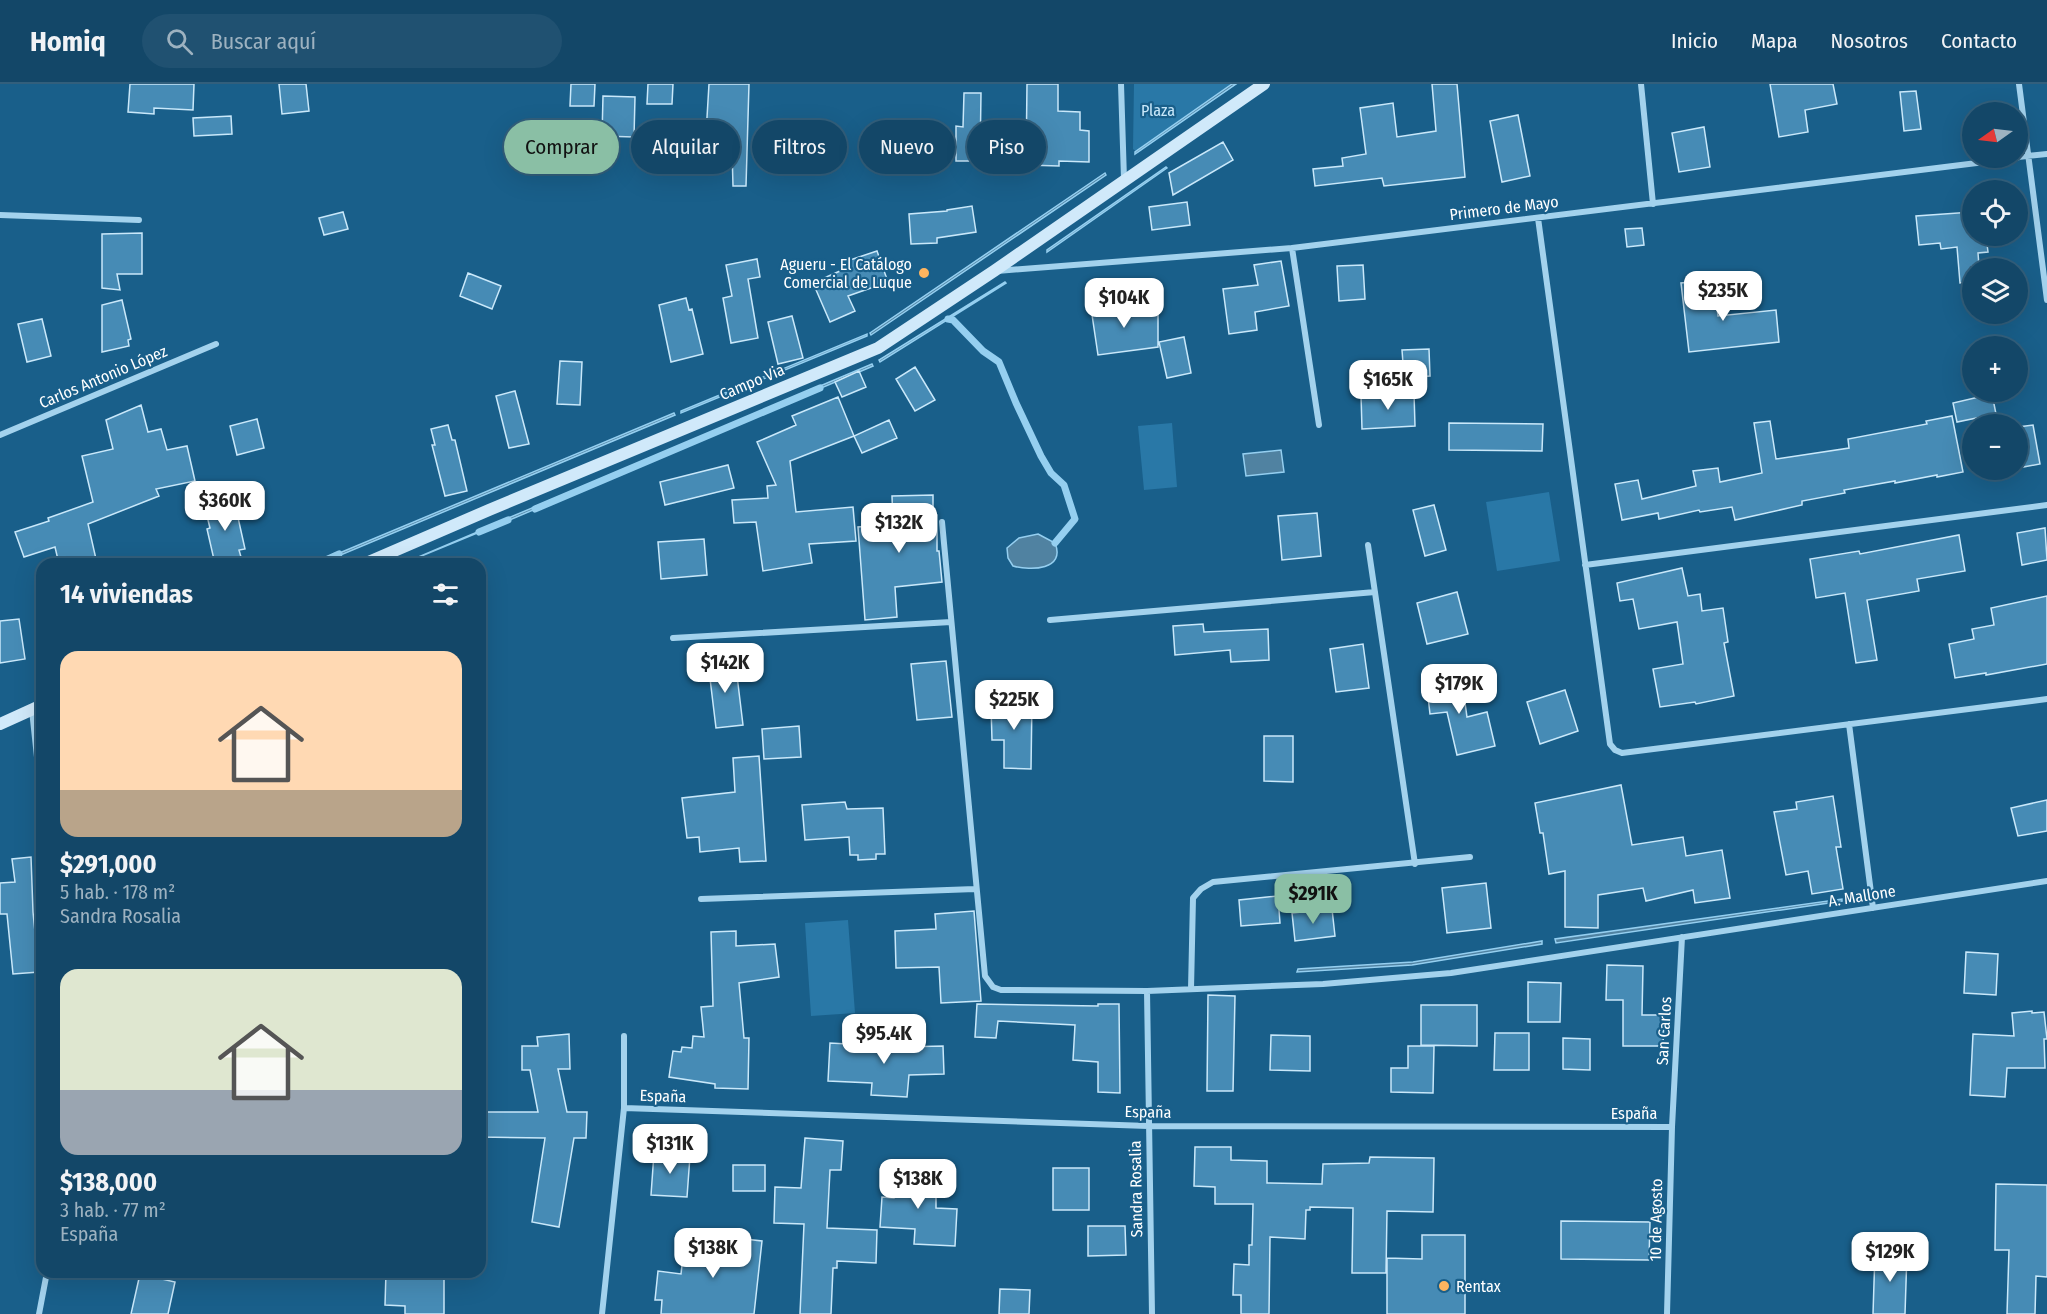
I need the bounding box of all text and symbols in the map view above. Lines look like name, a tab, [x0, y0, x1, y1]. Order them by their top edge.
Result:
search box	[142, 14, 562, 68]
text: Homiq	[30, 25, 106, 58]
icon: search	[163, 25, 196, 58]
text: Buscar aquí	[211, 28, 316, 55]
text: Inicio	[1671, 28, 1718, 54]
text: Mapa	[1751, 28, 1798, 54]
text: Nosotros	[1831, 28, 1908, 54]
text: Contacto	[1941, 28, 2017, 54]
park label: Plaza	[1141, 101, 1175, 120]
north arrow	[1962, 102, 2028, 168]
map controls	[1962, 102, 2028, 480]
chip: Comprar	[504, 120, 619, 174]
chip: Alquilar	[631, 120, 740, 174]
chip: Filtros	[752, 120, 847, 174]
chip: Nuevo	[859, 120, 955, 174]
chip: Piso	[967, 120, 1046, 174]
button: locate	[1962, 180, 2028, 246]
street label: Primero de Mayo	[1448, 192, 1560, 224]
place label: Agueru - El Catálogo Comercial de Luque	[780, 255, 912, 292]
button: layers	[1962, 258, 2028, 324]
marker: Agueru - El Catálogo Comercial de Luque	[917, 266, 931, 280]
pin: $235K	[1681, 271, 1765, 322]
pin: $104K	[1082, 278, 1166, 329]
text: $235K	[1698, 278, 1748, 302]
text: $104K	[1099, 285, 1149, 309]
button: +	[1962, 336, 2028, 402]
street label: Carlos Antonio López	[36, 341, 170, 413]
street label: Campo Via	[717, 360, 788, 404]
pin: $165K	[1346, 360, 1430, 411]
text: $165K	[1363, 367, 1413, 391]
button: −	[1962, 414, 2028, 480]
pin: $360K	[183, 481, 267, 532]
text: $360K	[199, 488, 251, 512]
pin: $132K	[857, 503, 941, 554]
text: $132K	[875, 510, 923, 534]
icon: filters	[429, 578, 462, 611]
text: 14 viviendas	[60, 579, 193, 610]
pin: $142K	[683, 643, 767, 694]
text: $142K	[701, 650, 749, 674]
pin: $179K	[1417, 664, 1501, 715]
text: $179K	[1435, 671, 1483, 695]
pin: $225K	[972, 680, 1056, 731]
text: $225K	[989, 687, 1039, 711]
icon: home	[207, 690, 315, 798]
text: $291,000	[60, 849, 157, 880]
pin: $291K	[1271, 874, 1355, 925]
text: 5 hab. · 178 m²	[60, 880, 175, 904]
text: $291K	[1288, 881, 1338, 905]
street label: A. Mallone	[1827, 881, 1897, 911]
text: Sandra Rosalia	[60, 904, 181, 928]
street label: San Carlos	[1653, 996, 1675, 1066]
icon: home	[207, 1008, 315, 1116]
pin: $95.4K	[835, 1014, 933, 1065]
text: $95.4K	[856, 1021, 912, 1045]
street label: España	[639, 1086, 687, 1106]
street label: España	[1124, 1102, 1172, 1122]
street label: España	[1611, 1104, 1658, 1123]
pin: $131K	[628, 1124, 712, 1175]
text: $131K	[647, 1131, 693, 1155]
street label: Sandra Rosalia	[1126, 1140, 1146, 1238]
pin: $138K	[876, 1159, 960, 1210]
text: $138K	[893, 1166, 943, 1190]
text: $138,000	[60, 1167, 157, 1198]
street label: 10 de Agosto	[1646, 1178, 1666, 1262]
text: 3 hab. · 77 m²	[60, 1198, 166, 1222]
text: España	[60, 1222, 118, 1246]
pin: $138K	[671, 1228, 755, 1279]
pin: $129K	[1848, 1232, 1932, 1283]
text: $138K	[688, 1235, 738, 1259]
text: $129K	[1866, 1239, 1914, 1263]
place label: Rentax	[1456, 1277, 1501, 1296]
marker: Rentax	[1437, 1279, 1451, 1293]

